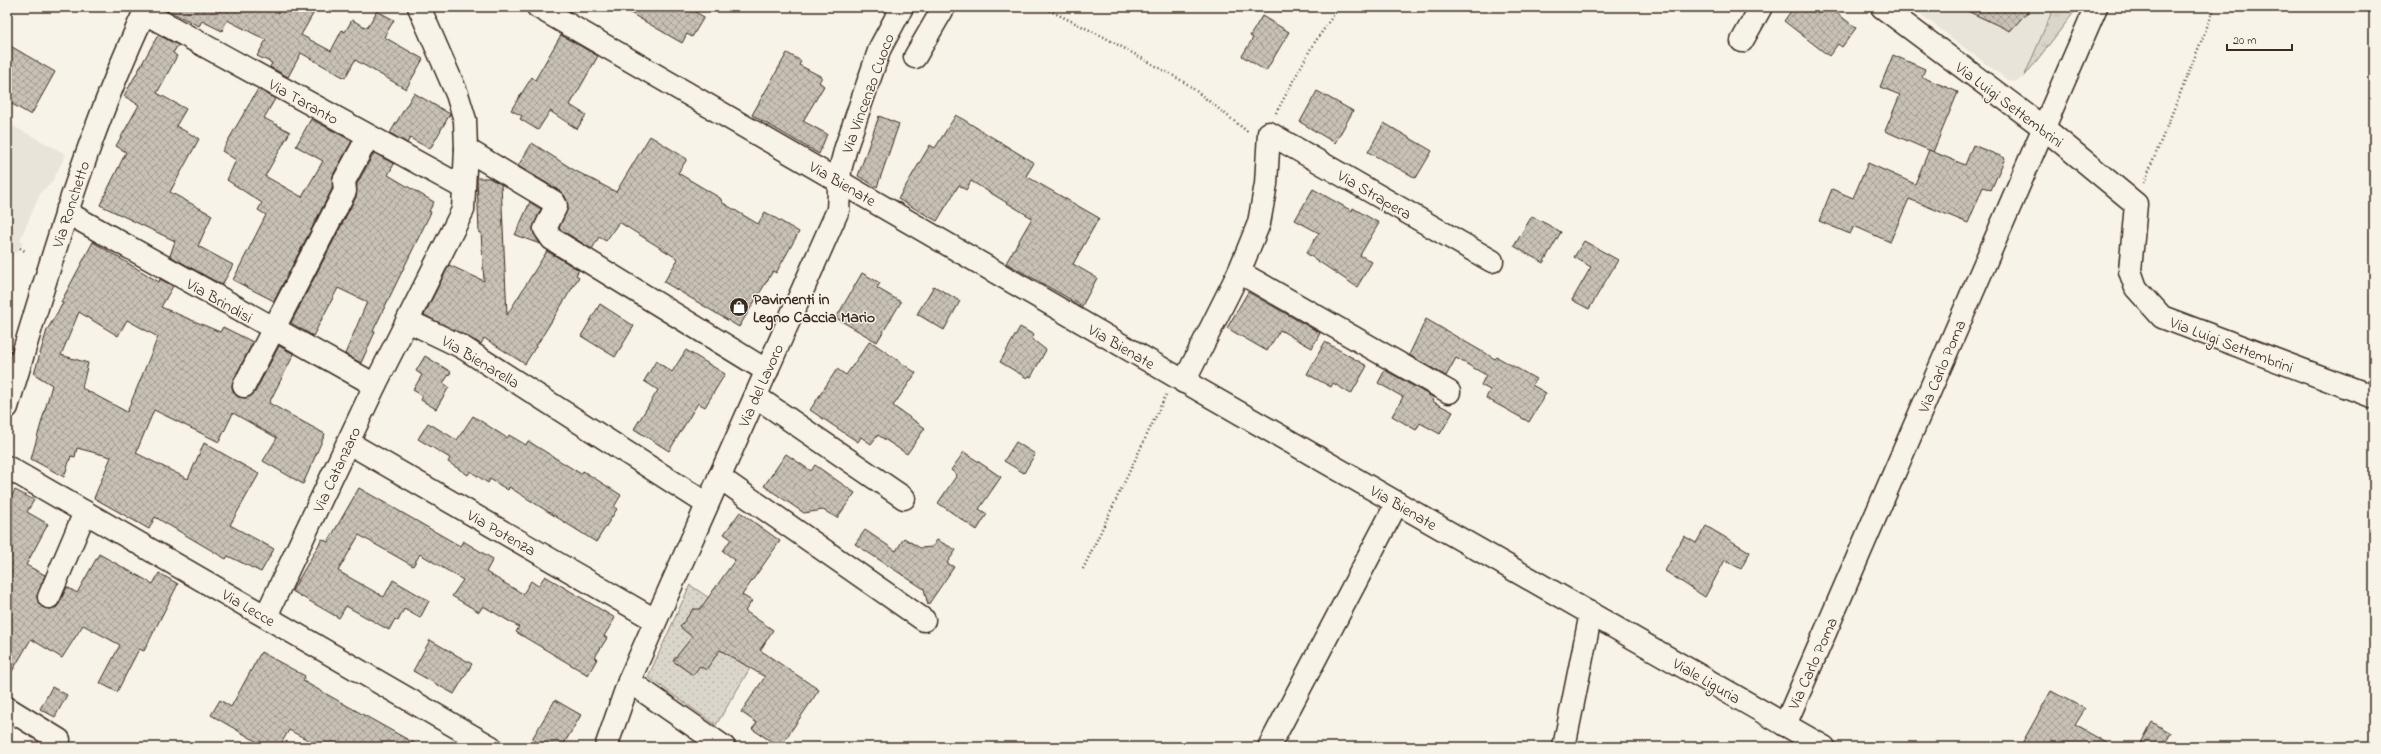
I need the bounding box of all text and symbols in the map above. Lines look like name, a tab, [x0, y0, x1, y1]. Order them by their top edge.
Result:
scale bar	[2227, 26, 2292, 52]
street label: Via Vincenzo Cuoco	[836, 30, 902, 158]
text: 20 m	[2233, 32, 2256, 50]
street label: Via Luigi Settembrini	[1949, 56, 2068, 155]
street label: Via Taranto	[263, 73, 342, 132]
street label: Via Bienate	[803, 155, 881, 214]
street label: Via Ronchetto	[46, 158, 97, 252]
street label: Via Strapera	[1331, 164, 1416, 227]
street label: Via Brindisi	[180, 273, 257, 330]
place label: Pavimenti in Legno Caccia Mario	[753, 288, 875, 331]
shop icon: Pavimenti in Legno Caccia Mario	[728, 296, 750, 318]
street label: Via Luigi Settembrini	[2165, 311, 2297, 381]
street label: Via Carlo Poma	[1912, 317, 1973, 418]
street label: Via Bienate	[1082, 318, 1160, 377]
street label: Via Bienarella	[435, 329, 524, 395]
street label: Via del Lavoro	[732, 340, 791, 432]
street label: Via Catanzaro	[307, 423, 368, 517]
street label: Via Bienate	[1364, 479, 1442, 538]
street label: Via Potenza	[461, 504, 540, 563]
street label: Via Lecce	[216, 583, 280, 634]
street label: Via Carlo Poma	[1782, 614, 1845, 715]
street label: Viale Liguria	[1667, 652, 1745, 711]

